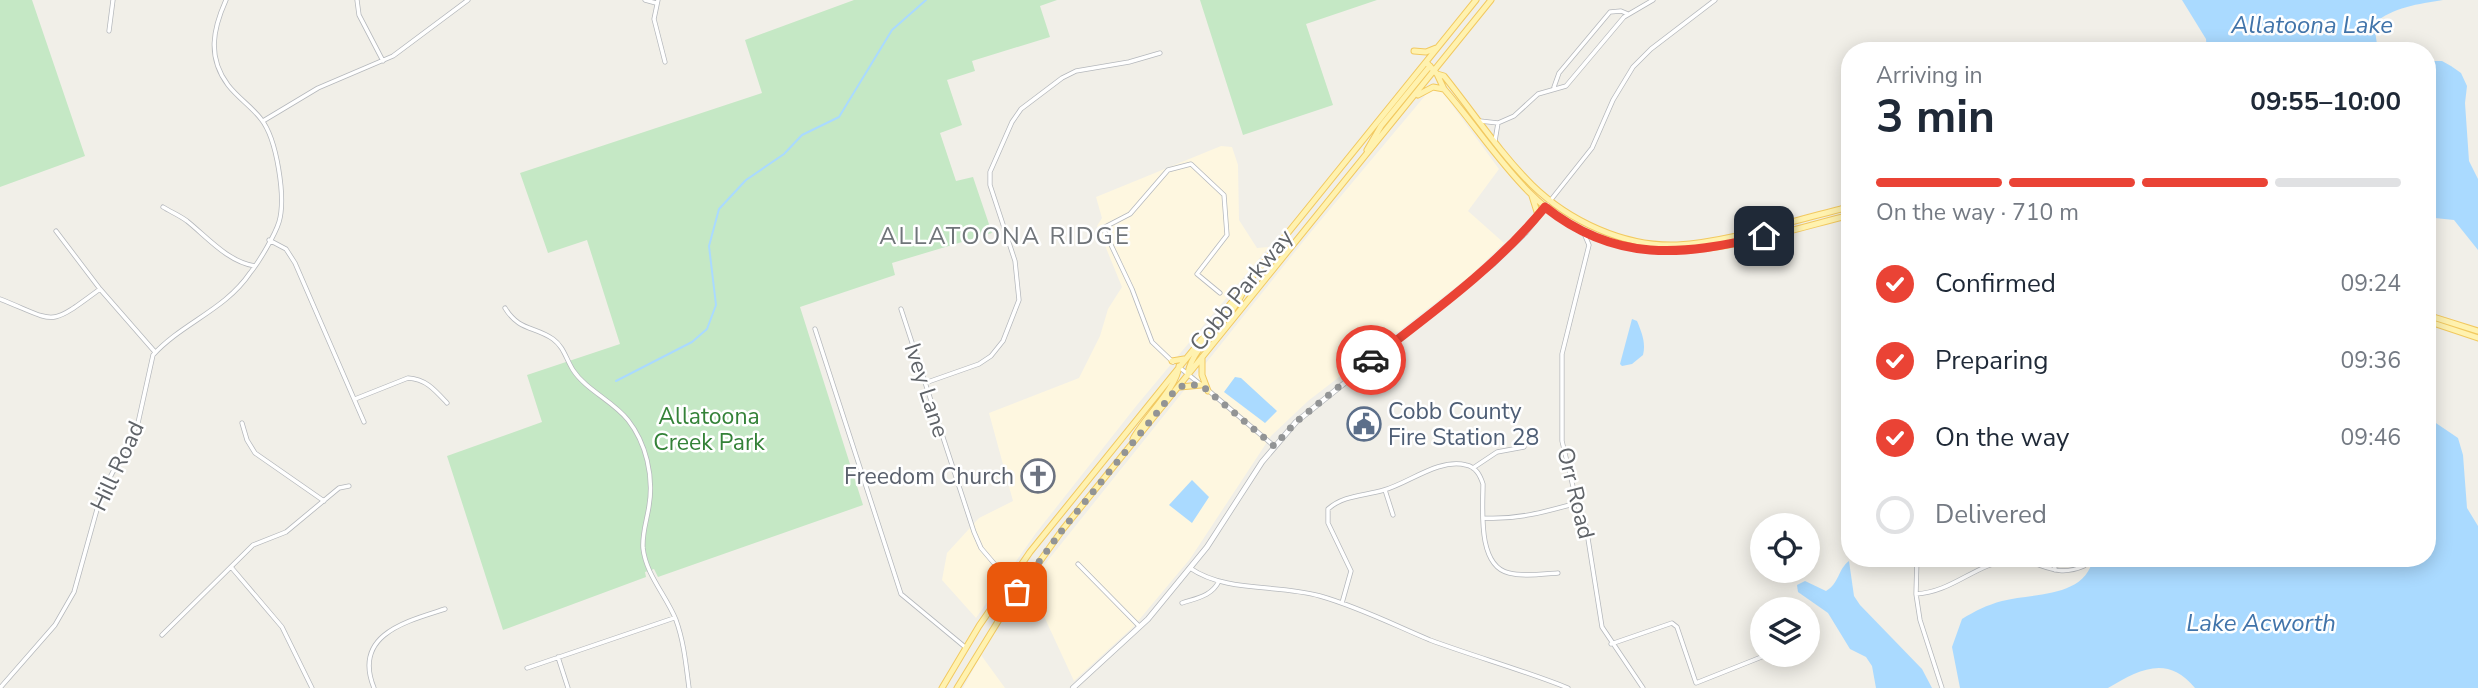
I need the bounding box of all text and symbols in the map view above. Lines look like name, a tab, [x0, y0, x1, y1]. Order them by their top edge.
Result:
water label: Allatoona Lake	[2230, 9, 2393, 41]
text: Arriving in	[1876, 60, 1983, 91]
text: 09:55–10:00	[2250, 84, 2401, 119]
text: 3 min	[1876, 85, 1995, 148]
text: On the way · 710 m	[1876, 197, 2079, 228]
pin	[1734, 206, 1794, 266]
icon: home	[1745, 217, 1783, 255]
district label: ALLATOONA RIDGE	[879, 220, 1131, 252]
street label: Cobb Parkway	[1183, 223, 1300, 358]
icon: check	[1876, 265, 1914, 303]
text: Confirmed	[1935, 266, 2056, 301]
text: 09:24	[2341, 268, 2401, 299]
courier	[1336, 325, 1406, 395]
street label: Ivey Lane	[897, 339, 956, 441]
icon: car	[1352, 341, 1390, 379]
icon: check	[1876, 342, 1914, 380]
text: Preparing	[1935, 343, 2048, 378]
text: 09:36	[2341, 345, 2401, 376]
place label: Cobb County Fire Station 28	[1388, 396, 1539, 453]
park label: Allatoona Creek Park	[653, 401, 765, 458]
public building icon: Cobb County Fire Station 28	[1345, 405, 1383, 443]
street label: Hill Road	[83, 416, 152, 516]
icon: check	[1876, 419, 1914, 457]
text: On the way	[1935, 420, 2069, 455]
text: 09:46	[2341, 422, 2401, 453]
street label: Orr Road	[1549, 444, 1602, 542]
church icon: Freedom Church	[1019, 457, 1057, 495]
place label: Freedom Church	[844, 461, 1014, 492]
text: Delivered	[1935, 497, 2047, 532]
map controls	[1750, 513, 1820, 667]
button: locate	[1750, 513, 1820, 583]
pin	[987, 562, 1047, 622]
icon: bag	[998, 573, 1036, 611]
button: layers	[1750, 597, 1820, 667]
water label: Lake Acworth	[2186, 607, 2336, 639]

